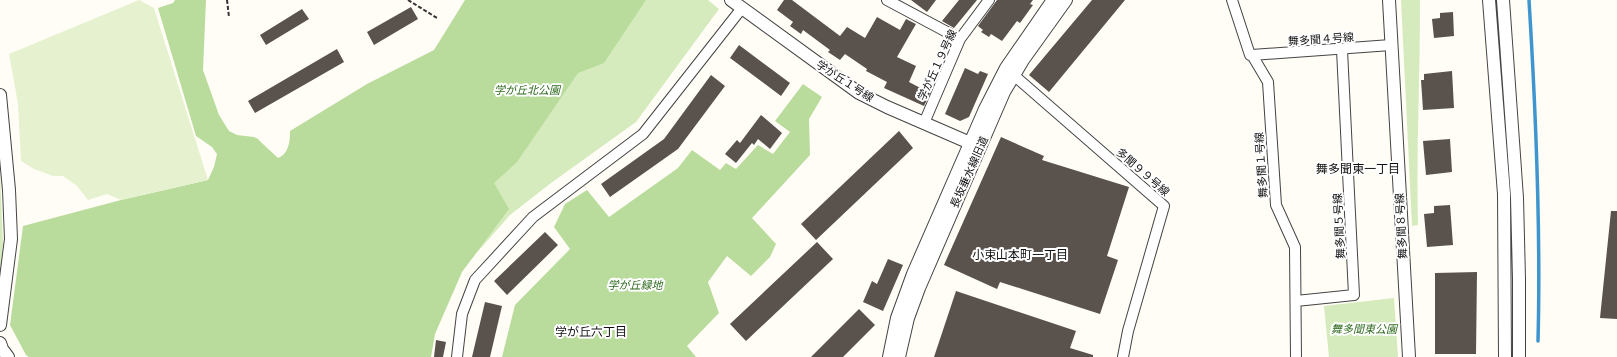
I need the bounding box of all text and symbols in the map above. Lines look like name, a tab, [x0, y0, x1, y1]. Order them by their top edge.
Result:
street label: 学が丘１９号線	[914, 27, 960, 103]
street label: 舞多聞４号線	[1288, 30, 1354, 48]
street label: 学が丘１号線	[814, 57, 876, 105]
park label: 学が丘北公園	[494, 83, 562, 97]
street label: 舞多聞１号線	[1252, 132, 1270, 198]
street label: 長坂垂水線旧道	[947, 134, 991, 210]
street label: 多聞９９号線	[1114, 145, 1172, 199]
district label: 舞多聞東一丁目	[1316, 161, 1400, 176]
street label: 舞多聞５号線	[1330, 193, 1348, 259]
street label: 舞多聞８号線	[1392, 193, 1410, 259]
district label: 小束山本町一丁目	[972, 247, 1068, 262]
park label: 学が丘緑地	[608, 278, 663, 292]
park label: 舞多聞東公園	[1331, 322, 1399, 336]
district label: 学が丘六丁目	[555, 324, 627, 339]

